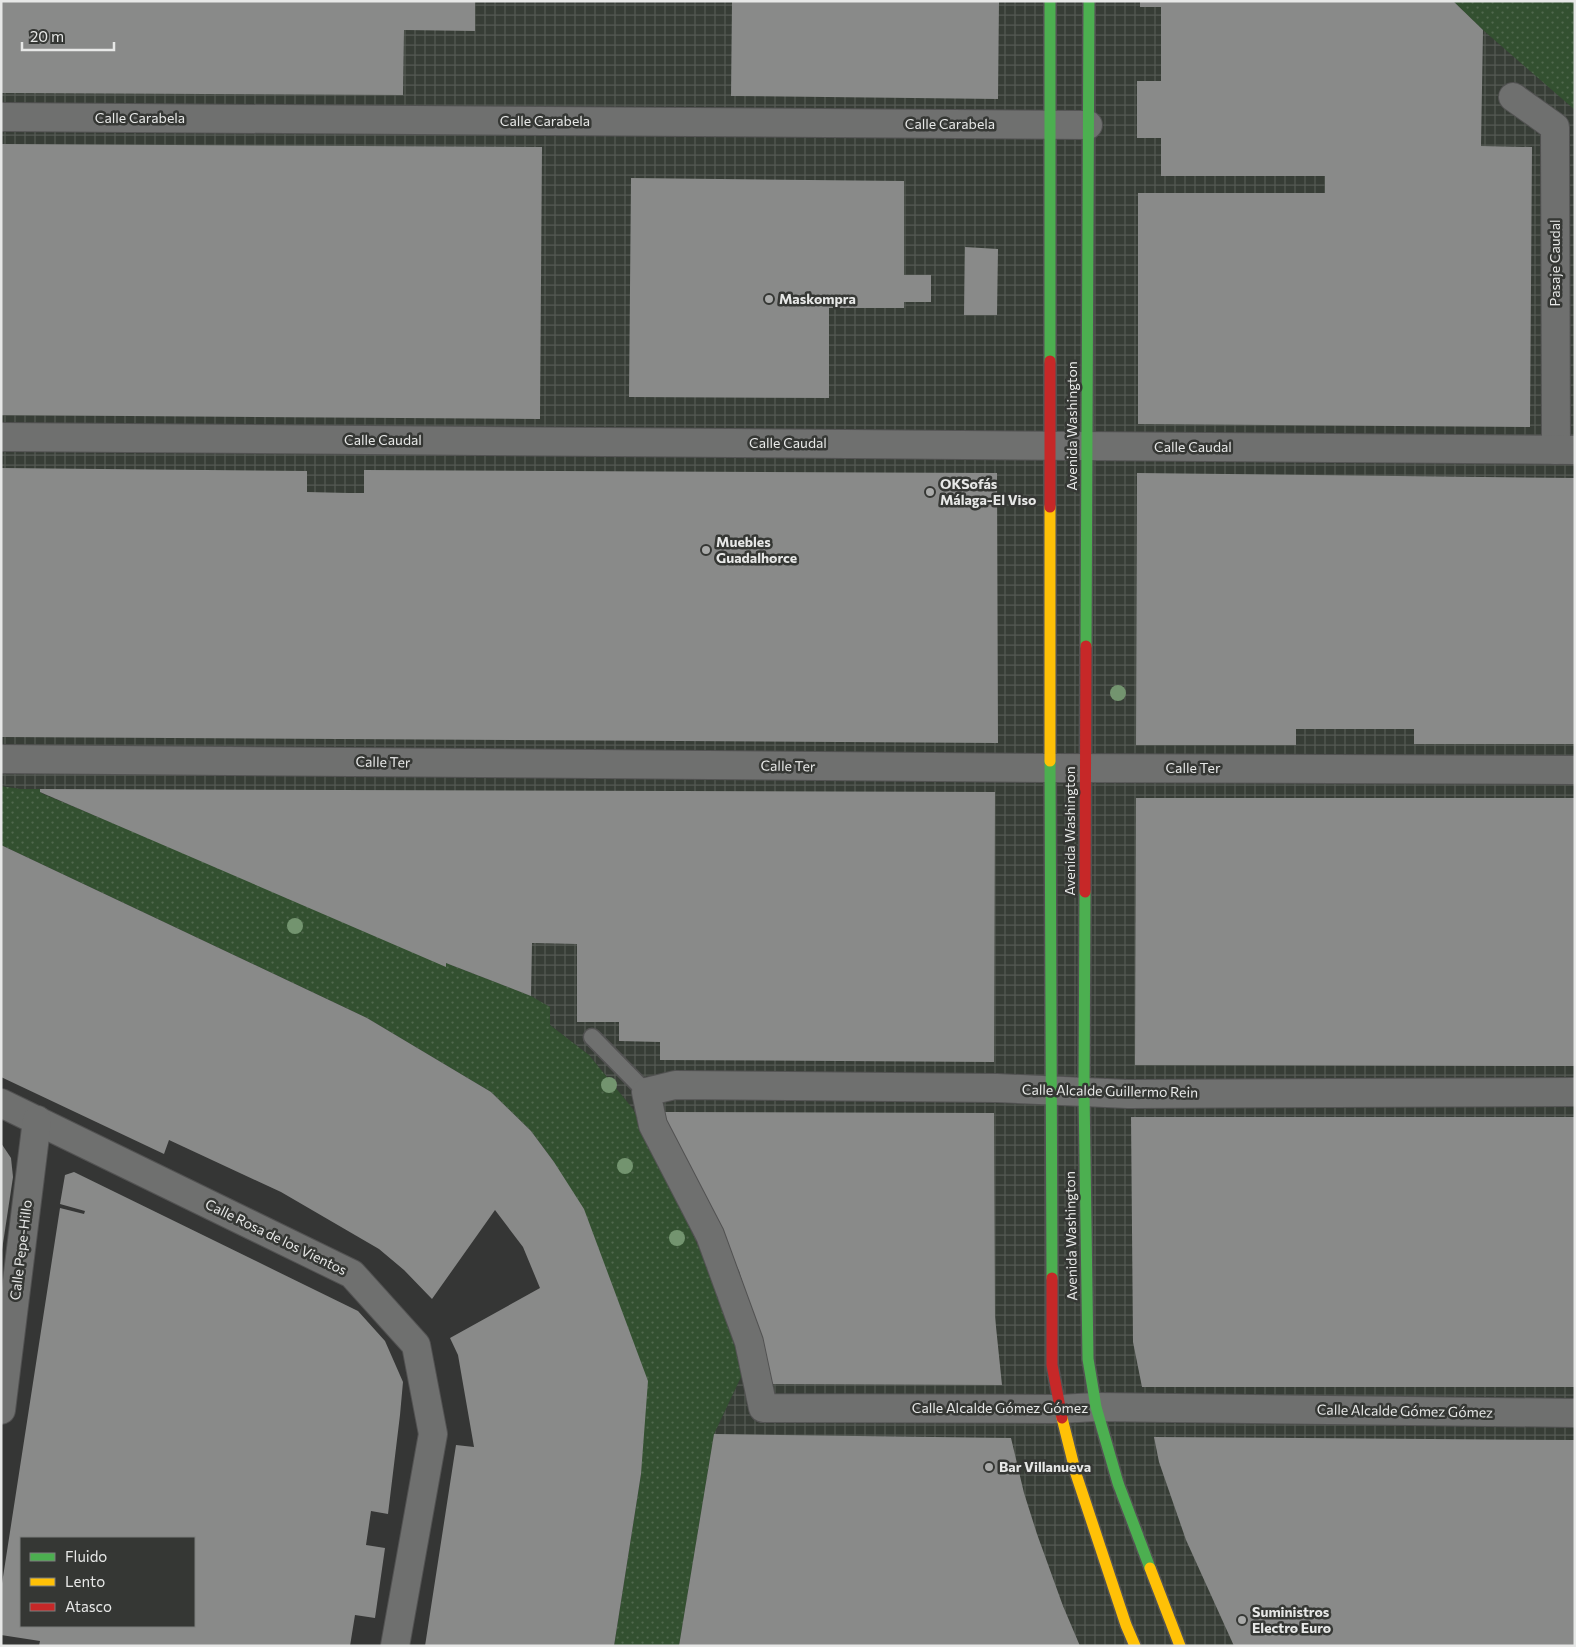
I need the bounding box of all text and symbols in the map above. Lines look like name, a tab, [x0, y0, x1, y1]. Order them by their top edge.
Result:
scale bar	[22, 20, 115, 52]
text: 20 m	[30, 27, 64, 45]
street label: Calle Carabela	[95, 109, 185, 126]
street label: Calle Carabela	[500, 112, 590, 129]
street label: Calle Carabela	[905, 115, 995, 132]
street label: Pasaje Caudal	[1546, 219, 1563, 307]
place label: Maskompra	[779, 290, 856, 307]
marker: Maskompra	[763, 293, 775, 305]
street label: Avenida Washington	[1063, 361, 1080, 491]
street label: Calle Caudal	[344, 431, 422, 448]
street label: Calle Caudal	[749, 434, 827, 451]
street label: Calle Caudal	[1154, 438, 1232, 455]
place label: OKSofás Málaga-El Viso	[940, 475, 1036, 508]
marker: OKSofás Málaga-El Viso	[924, 486, 936, 498]
place label: Muebles Guadalhorce	[716, 533, 797, 566]
marker: Muebles Guadalhorce	[700, 544, 712, 556]
street label: Calle Ter	[355, 753, 411, 770]
street label: Calle Ter	[760, 757, 816, 774]
street label: Calle Ter	[1166, 759, 1221, 776]
street label: Avenida Washington	[1061, 766, 1078, 896]
street label: Calle Alcalde Guillermo Rein	[1022, 1080, 1198, 1101]
street label: Avenida Washington	[1061, 1171, 1080, 1301]
street label: Calle Rosa de los Vientos	[203, 1195, 350, 1278]
street label: Calle Pepe-Hillo	[6, 1199, 35, 1301]
street label: Calle Alcalde Gómez Gómez	[912, 1399, 1088, 1416]
street label: Calle Alcalde Gómez Gómez	[1317, 1400, 1493, 1421]
place label: Bar Villanueva	[999, 1458, 1091, 1475]
marker: Bar Villanueva	[983, 1461, 995, 1473]
legend	[20, 1537, 195, 1627]
text: Fluido	[65, 1547, 107, 1565]
text: Lento	[65, 1572, 105, 1590]
text: Atasco	[65, 1597, 112, 1615]
place label: Suministros Electro Euro	[1252, 1603, 1331, 1636]
marker: Suministros Electro Euro	[1236, 1614, 1248, 1626]

